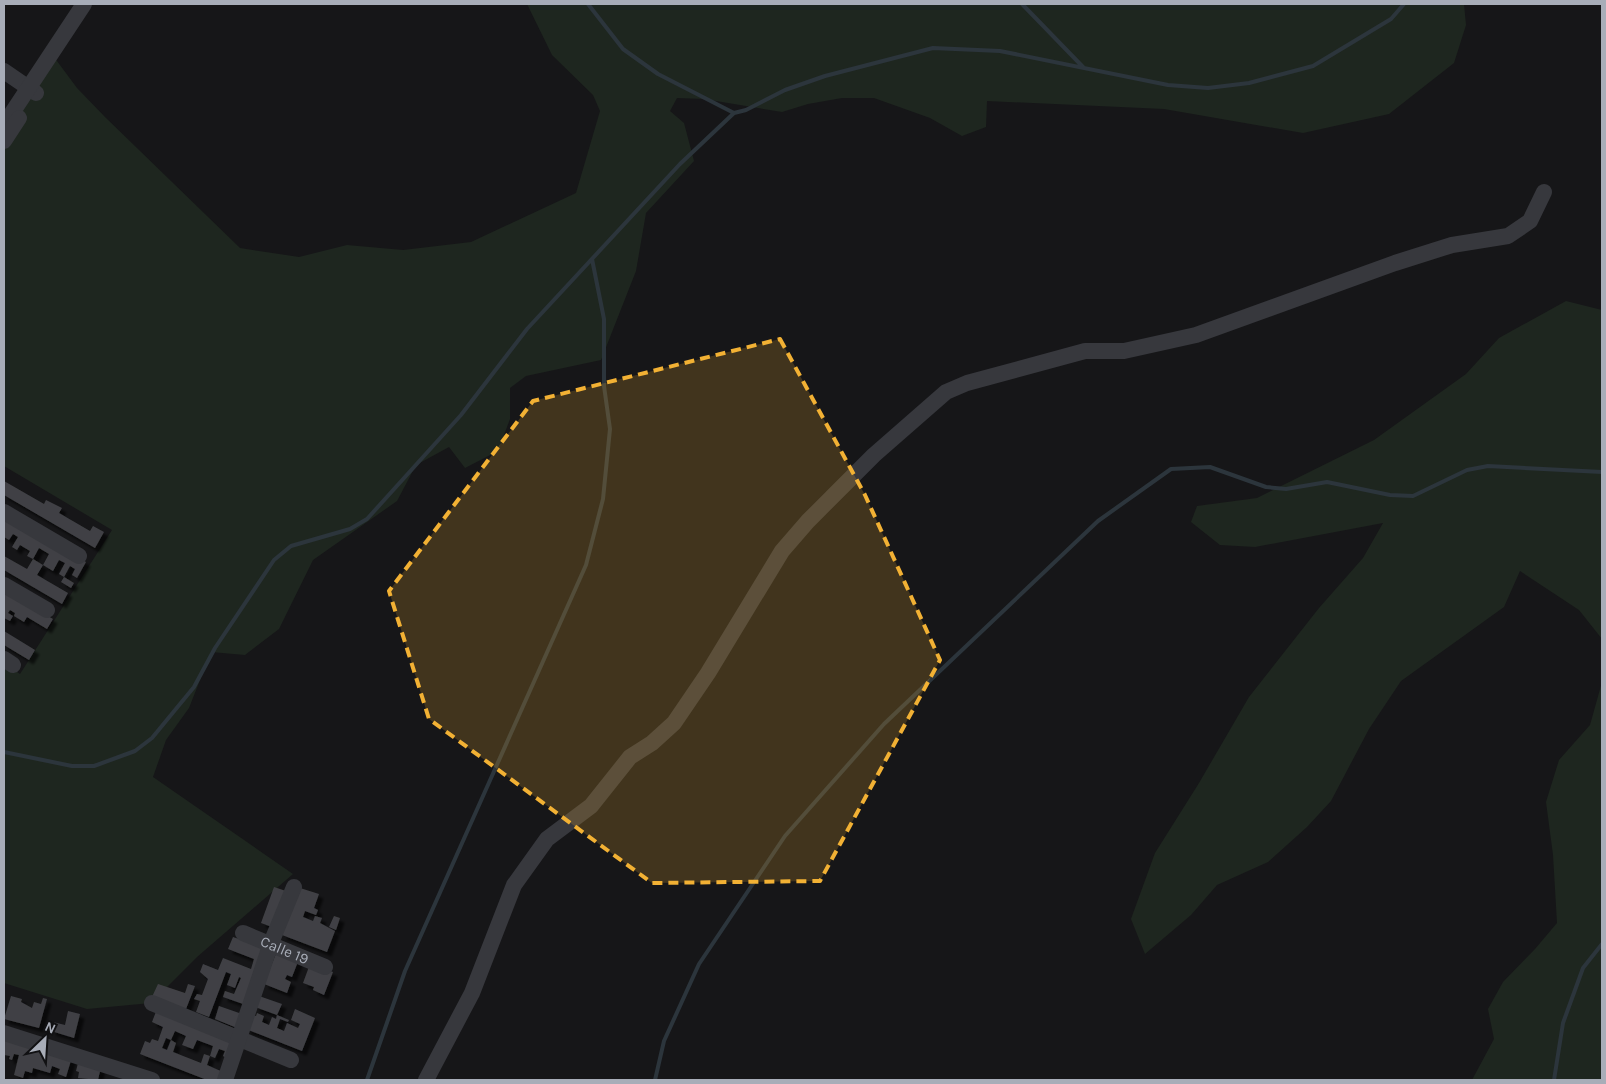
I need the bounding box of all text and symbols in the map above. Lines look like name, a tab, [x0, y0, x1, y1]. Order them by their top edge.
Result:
street label: Calle 19	[258, 932, 311, 968]
north arrow	[20, 1014, 70, 1064]
text: N	[42, 1018, 58, 1037]

